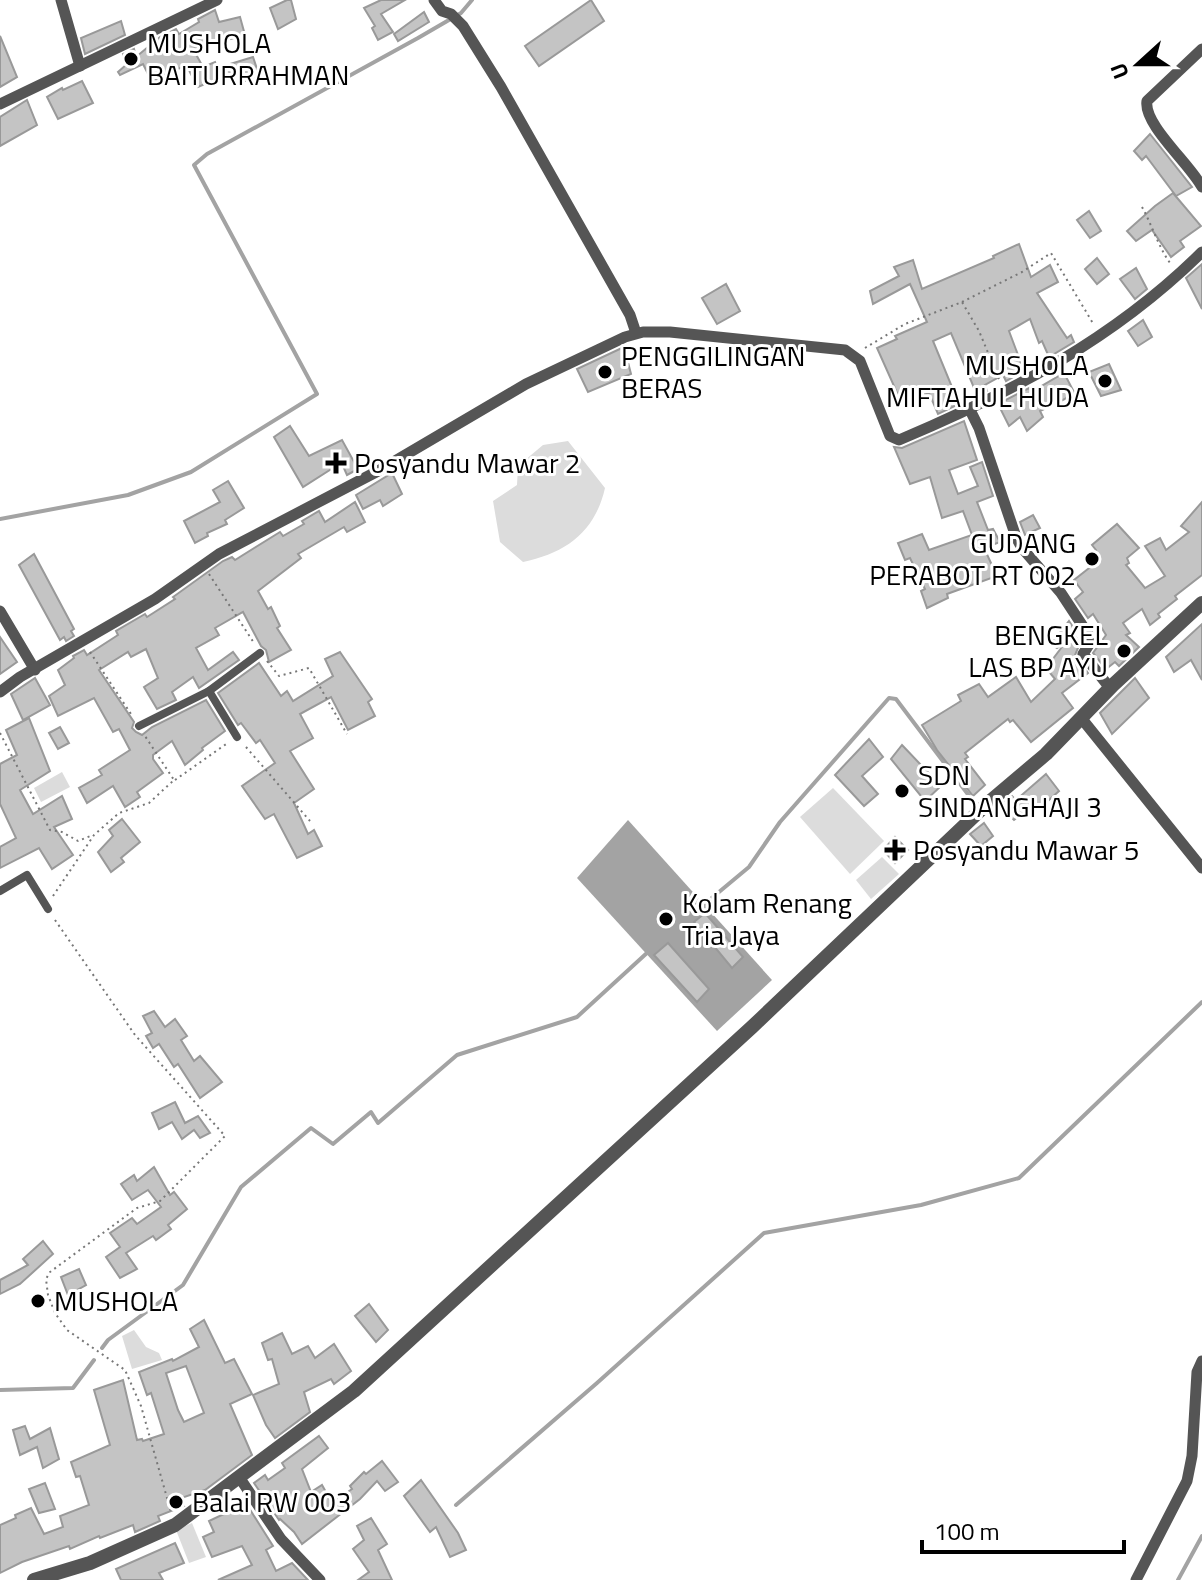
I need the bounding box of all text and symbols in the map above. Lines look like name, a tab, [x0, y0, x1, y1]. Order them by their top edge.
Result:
place label: MUSHOLA BAITURRAHMAN	[147, 21, 349, 96]
north arrow	[1098, 24, 1178, 104]
marker: MUSHOLA BAITURRAHMAN	[122, 50, 140, 68]
text: U	[1101, 58, 1138, 84]
place label: PENGGILINGAN BERAS	[621, 334, 806, 409]
place label: MUSHOLA MIFTAHUL HUDA	[886, 343, 1089, 418]
marker: PENGGILINGAN BERAS	[596, 363, 614, 381]
marker: MUSHOLA MIFTAHUL HUDA	[1096, 372, 1114, 390]
place label: Posyandu Mawar 2	[354, 441, 581, 484]
marker: Posyandu Mawar 2	[325, 452, 347, 474]
place label: GUDANG PERABOT RT 002	[869, 521, 1076, 596]
marker: GUDANG PERABOT RT 002	[1083, 550, 1101, 568]
place label: BENGKEL LAS BP AYU	[968, 613, 1109, 688]
marker: BENGKEL LAS BP AYU	[1115, 642, 1133, 660]
place label: SDN SINDANGHAJI 3	[918, 753, 1102, 828]
marker: SDN SINDANGHAJI 3	[893, 782, 911, 800]
place label: Posyandu Mawar 5	[913, 828, 1140, 871]
marker: Posyandu Mawar 5	[884, 839, 906, 861]
place label: Kolam Renang Tria Jaya	[682, 881, 852, 956]
marker: Kolam Renang Tria Jaya	[657, 910, 675, 928]
place label: MUSHOLA	[54, 1279, 179, 1322]
marker: MUSHOLA	[29, 1292, 47, 1310]
place label: Balai RW 003	[192, 1480, 351, 1523]
marker: Balai RW 003	[167, 1493, 185, 1511]
scale bar	[922, 1504, 1124, 1554]
text: 100 m	[934, 1513, 1000, 1549]

